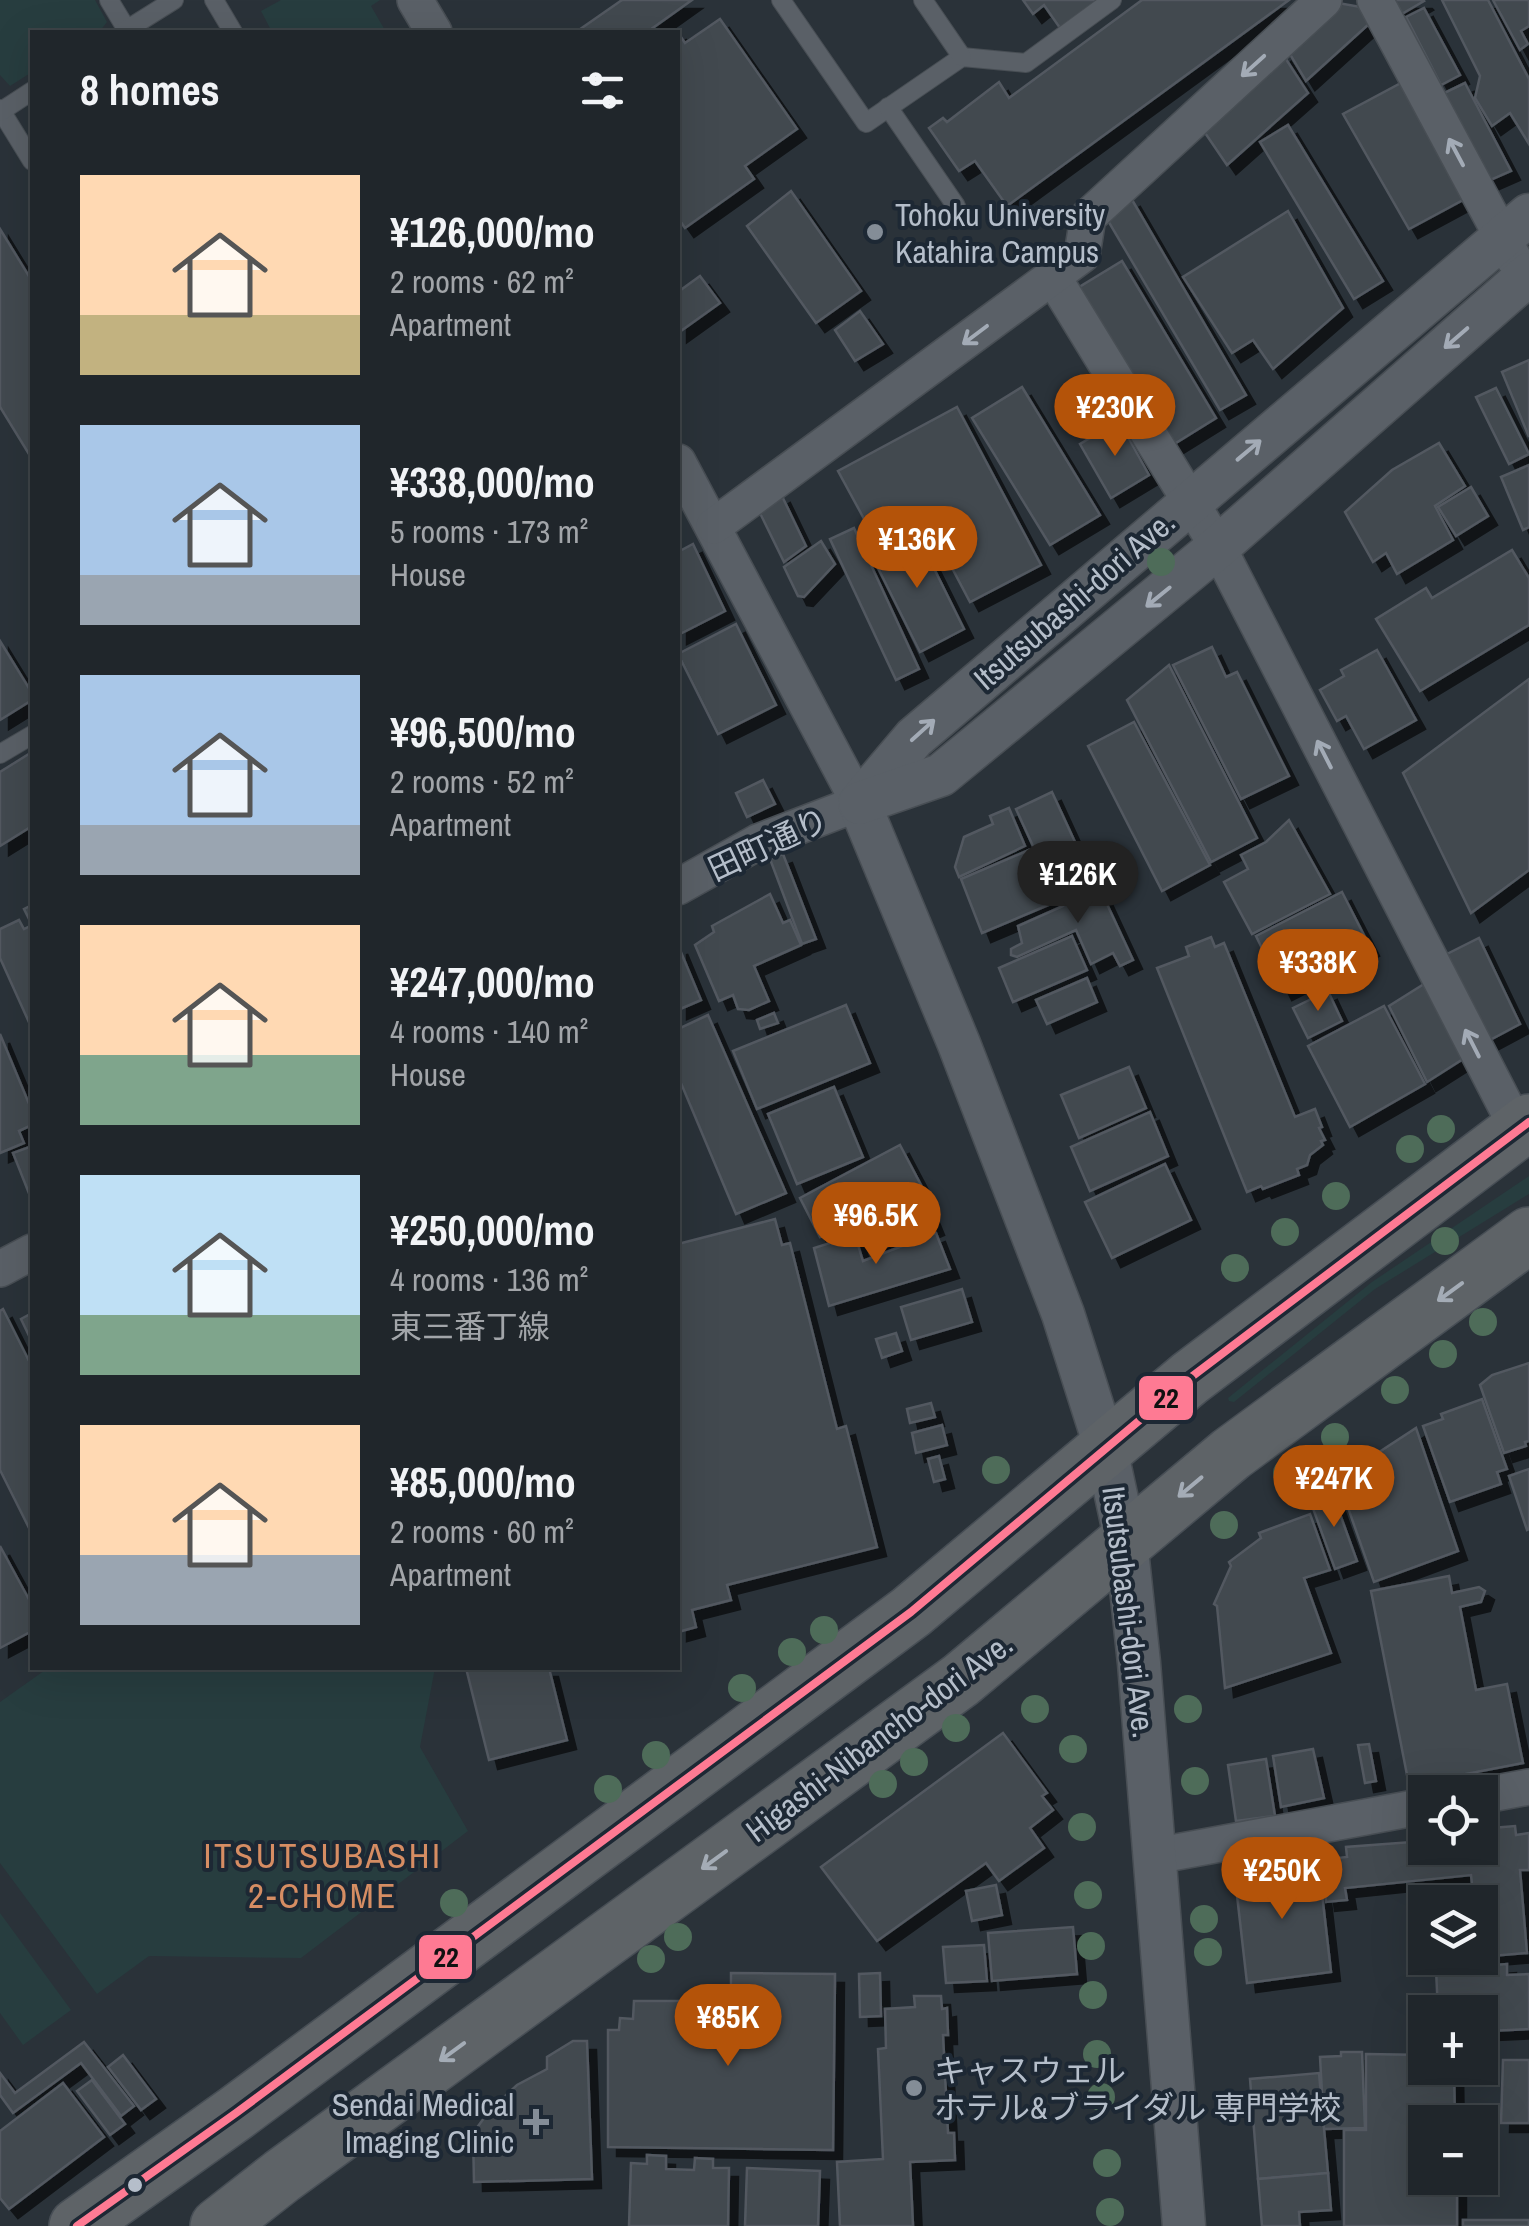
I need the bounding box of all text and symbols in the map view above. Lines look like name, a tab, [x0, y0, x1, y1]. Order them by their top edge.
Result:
one-way arrow	[1241, 54, 1265, 78]
text: 8 homes	[80, 62, 220, 118]
icon: filters	[575, 63, 630, 118]
one-way arrow	[1446, 137, 1465, 167]
place label: Tohoku University Katahira Campus	[895, 193, 1105, 273]
text: ¥126,000/mo	[390, 204, 595, 260]
icon: home	[160, 215, 280, 335]
marker: Tohoku University Katahira Campus	[864, 221, 886, 243]
text: 2 rooms · 62 m²	[390, 260, 574, 303]
text: Apartment	[390, 303, 511, 346]
one-way arrow	[962, 325, 989, 346]
one-way arrow	[1444, 327, 1469, 350]
pin: ¥230K	[1045, 374, 1185, 459]
text: ¥230K	[1076, 385, 1154, 428]
one-way arrow	[1236, 439, 1262, 461]
text: ¥338,000/mo	[390, 454, 595, 510]
icon: home	[160, 465, 280, 585]
street label: Itsutsubashi-dori Ave.	[964, 501, 1184, 699]
pin: ¥136K	[847, 506, 987, 591]
text: 5 rooms · 173 m²	[390, 510, 588, 553]
text: ¥136K	[878, 517, 956, 560]
text: House	[390, 553, 466, 596]
one-way arrow	[1145, 586, 1171, 608]
text: ¥96,500/mo	[390, 704, 576, 760]
icon: home	[160, 715, 280, 835]
one-way arrow	[910, 719, 936, 743]
one-way arrow	[1314, 740, 1333, 770]
text: 2 rooms · 52 m²	[390, 760, 574, 803]
street label: 田町通り	[701, 797, 835, 891]
text: Apartment	[390, 803, 511, 846]
pin: ¥126K	[1008, 841, 1148, 926]
text: ¥126K	[1039, 852, 1117, 895]
pin: ¥338K	[1248, 929, 1388, 1014]
text: ¥338K	[1279, 940, 1357, 983]
text: ¥247,000/mo	[390, 954, 595, 1010]
icon: home	[160, 965, 280, 1085]
text: 4 rooms · 140 m²	[390, 1010, 588, 1053]
one-way arrow	[1462, 1029, 1481, 1059]
text: House	[390, 1053, 466, 1096]
pin: ¥96.5K	[795, 1182, 957, 1267]
text: ¥96.5K	[834, 1193, 918, 1236]
text: ¥250,000/mo	[390, 1202, 595, 1258]
icon: home	[160, 1215, 280, 1335]
text: 4 rooms · 136 m²	[390, 1258, 588, 1301]
one-way arrow	[1437, 1282, 1464, 1303]
text: 東三番丁線	[390, 1305, 550, 1348]
line badge: 22	[1137, 1374, 1195, 1422]
text: 22	[1153, 1379, 1179, 1417]
pin: ¥247K	[1264, 1445, 1404, 1530]
text: ¥85,000/mo	[390, 1454, 576, 1510]
text: ¥247K	[1295, 1456, 1373, 1499]
icon: home	[160, 1465, 280, 1585]
one-way arrow	[1178, 1476, 1204, 1498]
street label: Itsutsubashi-dori Ave.	[1092, 1484, 1166, 1740]
text: 2 rooms · 60 m²	[390, 1510, 574, 1553]
text: Apartment	[390, 1553, 511, 1596]
street label: Higashi-Nibancho-dori Ave.	[737, 1623, 1021, 1851]
map controls	[1408, 1775, 1498, 2195]
button: locate	[1408, 1775, 1498, 1865]
district label: ITSUTSUBASHI 2-CHOME	[204, 1832, 442, 1919]
pin: ¥250K	[1212, 1837, 1352, 1922]
text: ¥250K	[1243, 1848, 1321, 1891]
one-way arrow	[701, 1849, 728, 1870]
button: layers	[1408, 1885, 1498, 1975]
line badge: 22	[417, 1933, 474, 1981]
text: 22	[433, 1938, 459, 1976]
pin: ¥85K	[669, 1984, 787, 2069]
text: ¥85K	[697, 1995, 759, 2038]
button: +	[1408, 1995, 1498, 2085]
one-way arrow	[439, 2041, 466, 2062]
place label: キャスウェル ホテル&ブライダル 専門学校	[934, 2049, 1342, 2129]
marker: キャスウェル ホテル&ブライダル 専門学校	[903, 2077, 925, 2099]
place label: Sendai Medical Imaging Clinic	[332, 2083, 514, 2163]
button: −	[1408, 2105, 1498, 2195]
marker: Sendai Medical Imaging Clinic	[523, 2109, 549, 2135]
unlabelled marker	[125, 2175, 145, 2195]

